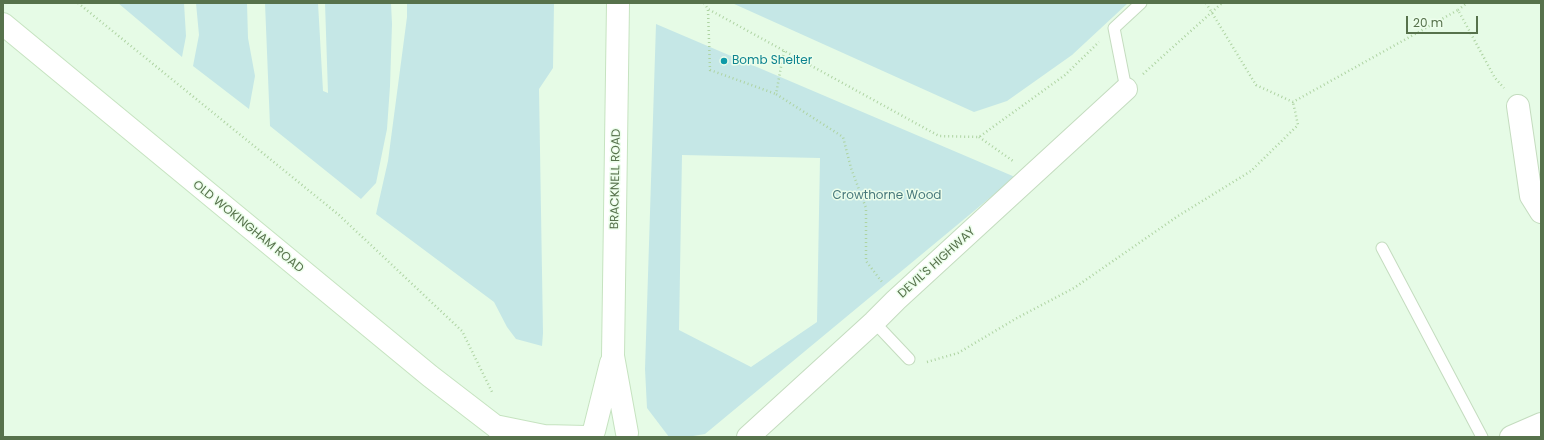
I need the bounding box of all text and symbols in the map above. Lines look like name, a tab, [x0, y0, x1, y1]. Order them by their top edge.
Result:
scale bar	[1408, 8, 1480, 34]
text: 20 m	[1413, 14, 1443, 31]
place label: Bomb Shelter	[732, 54, 812, 68]
marker: Bomb Shelter	[719, 56, 729, 66]
street label: BRACKNELL ROAD	[608, 129, 624, 229]
street label: OLD WOKINGHAM ROAD	[190, 178, 306, 276]
park label: Crowthorne Wood	[833, 189, 941, 203]
street label: DEVIL'S HIGHWAY	[895, 225, 979, 301]

